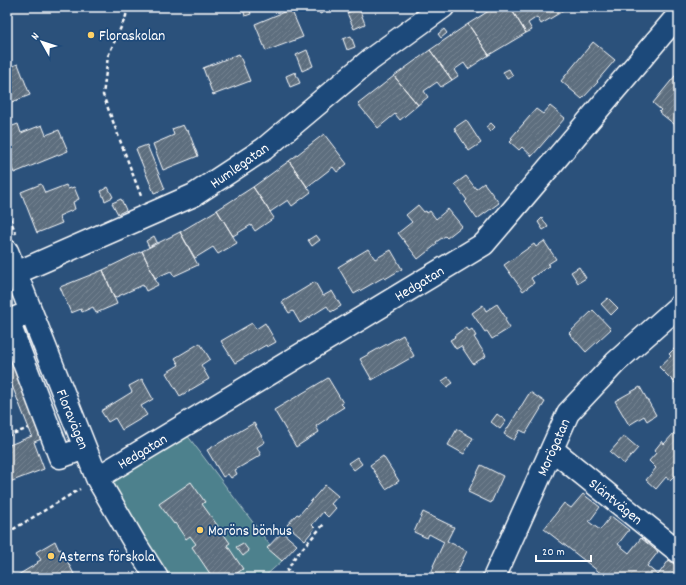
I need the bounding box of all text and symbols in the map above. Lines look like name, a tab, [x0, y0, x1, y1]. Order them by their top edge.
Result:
north arrow	[22, 22, 62, 62]
place label: Floraskolan	[99, 26, 165, 48]
text: N	[28, 29, 44, 44]
marker: Floraskolan	[86, 30, 96, 40]
street label: Humlegatan	[206, 138, 274, 195]
street label: Hedgatan	[391, 261, 449, 308]
street label: Floravägen	[49, 386, 93, 453]
street label: Morögatan	[532, 415, 577, 480]
street label: Hedgatan	[114, 429, 172, 476]
street label: Släntvägen	[583, 474, 647, 531]
place label: Moröns bönhus	[208, 521, 292, 543]
marker: Moröns bönhus	[195, 525, 205, 535]
scale bar	[536, 537, 591, 563]
text: 20 m	[542, 544, 565, 561]
place label: Asterns förskola	[59, 547, 156, 569]
marker: Asterns förskola	[46, 551, 56, 561]

